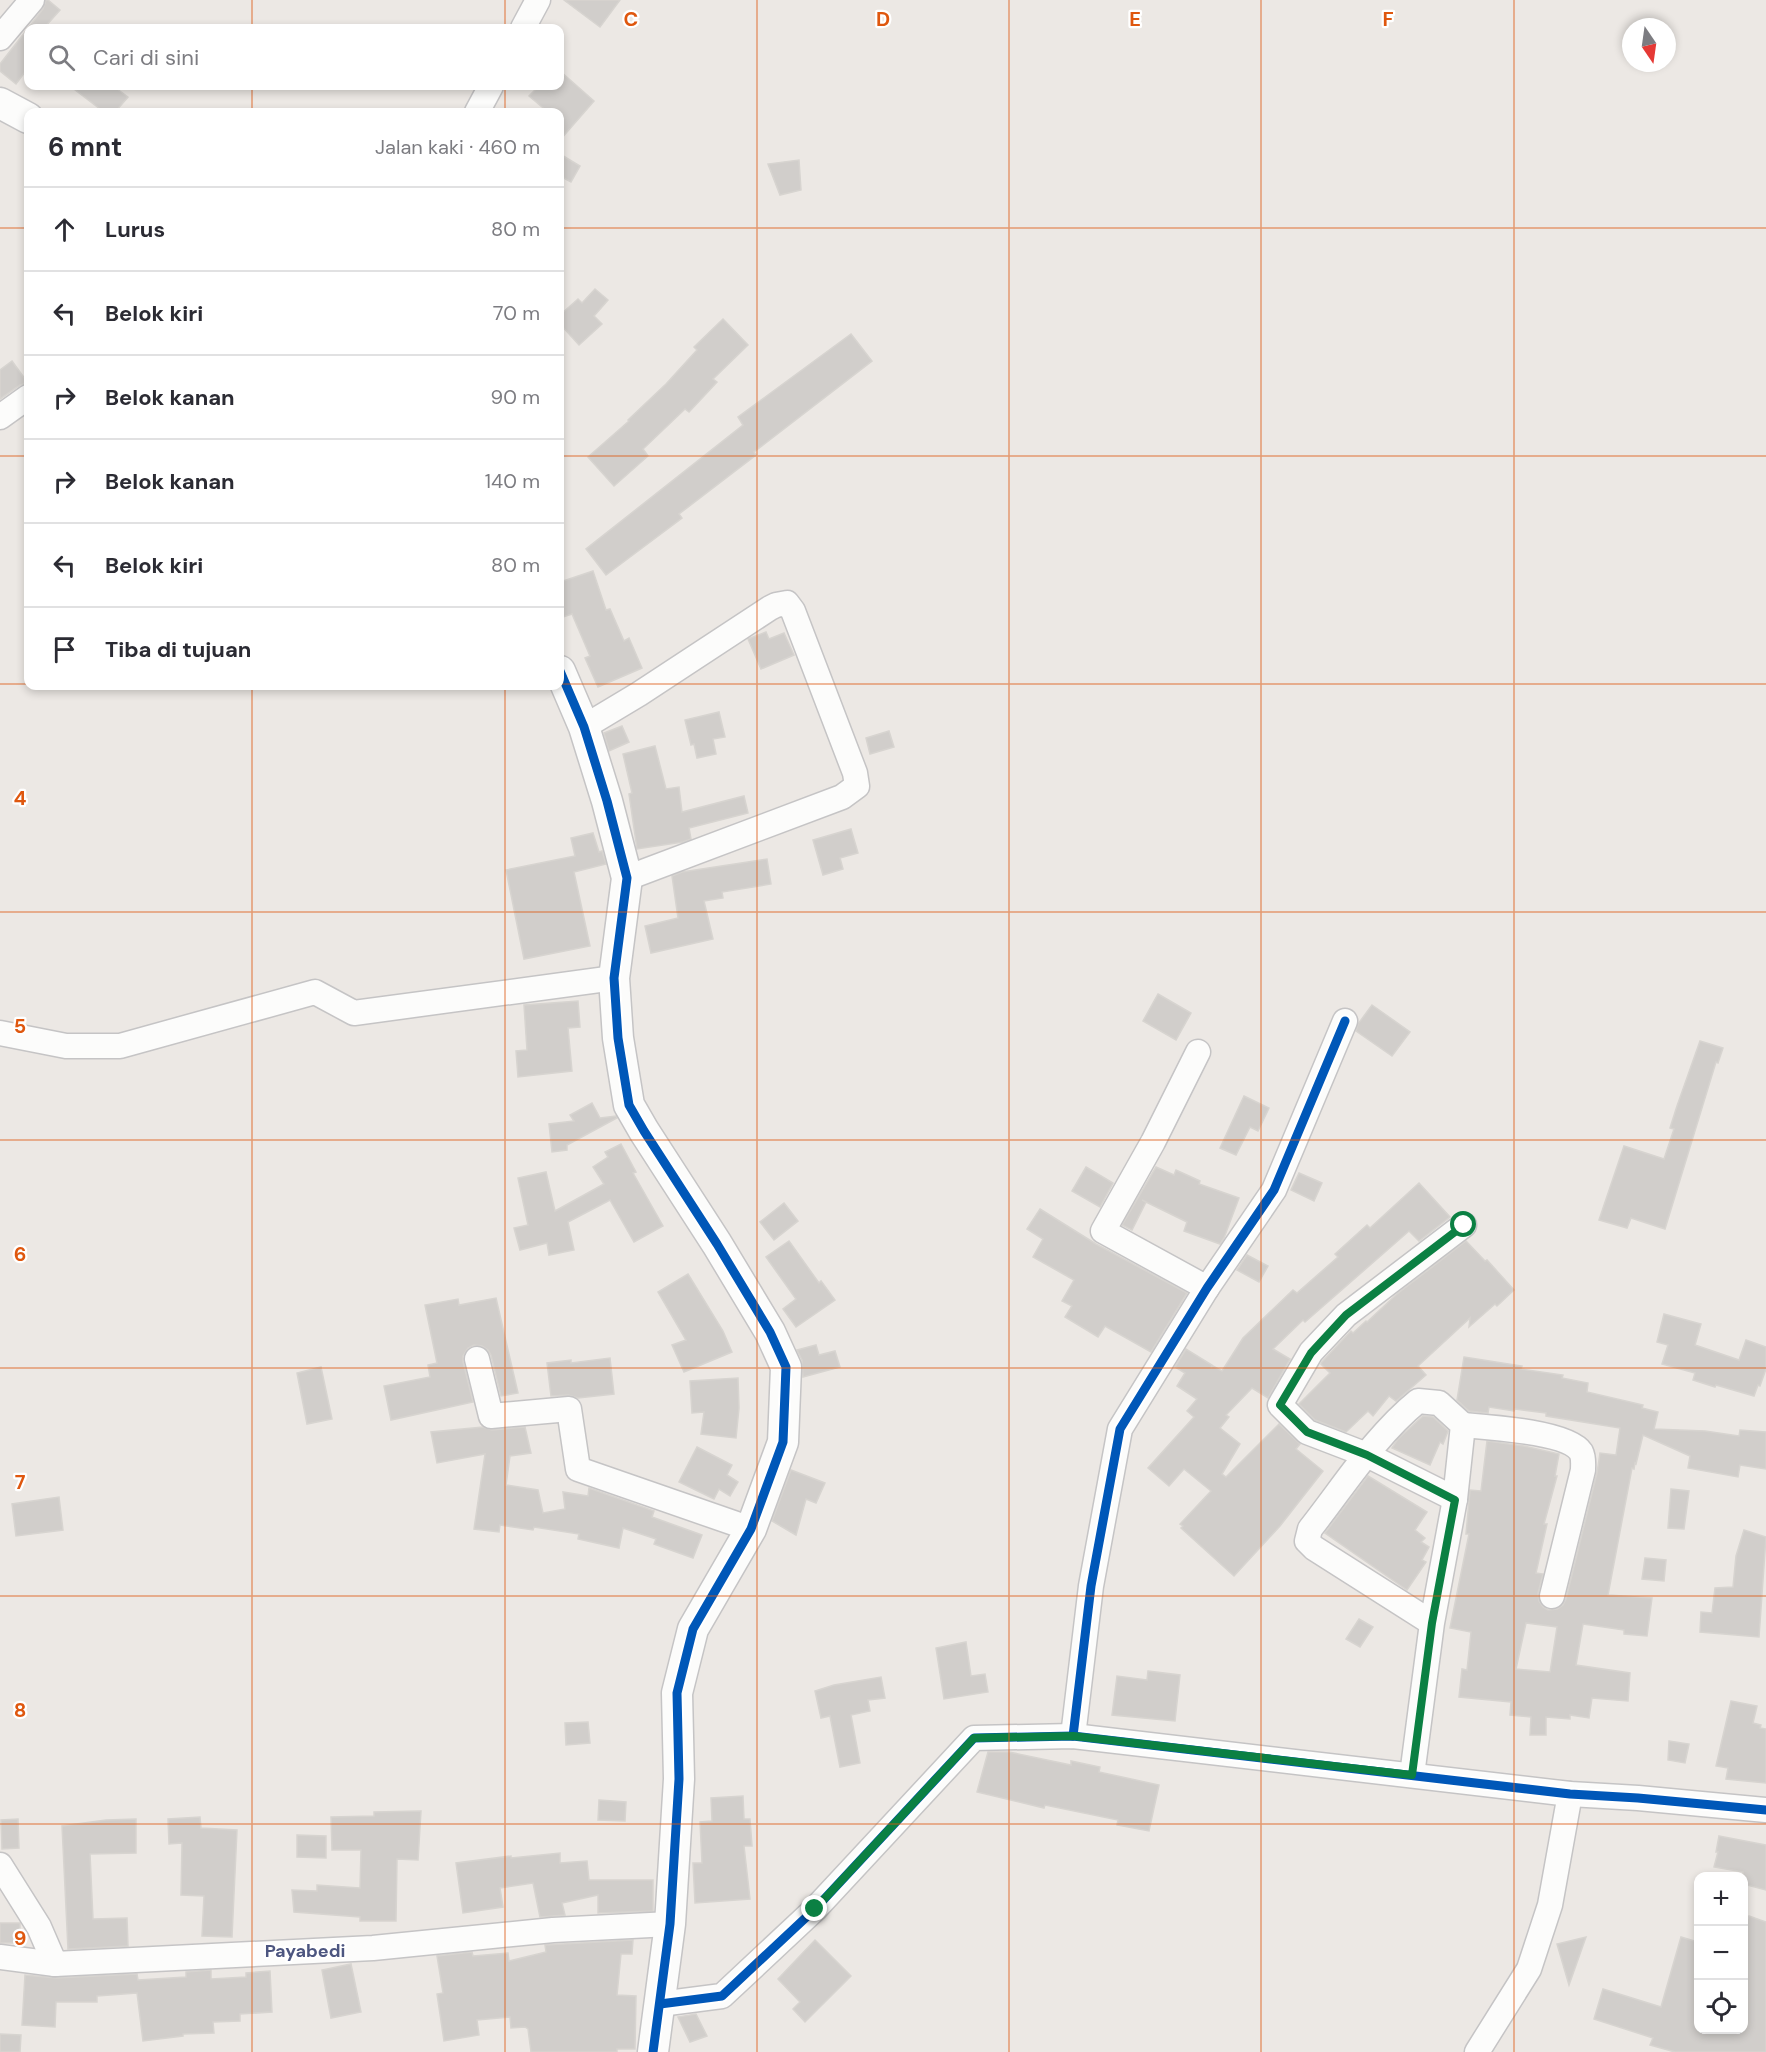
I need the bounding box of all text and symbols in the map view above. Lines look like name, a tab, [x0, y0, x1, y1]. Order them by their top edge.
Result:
text: C	[624, 6, 638, 32]
text: D	[876, 6, 890, 32]
text: E	[1129, 6, 1141, 32]
text: F	[1382, 6, 1394, 32]
north arrow	[1622, 18, 1676, 72]
search box	[24, 24, 564, 90]
icon: search	[45, 41, 78, 74]
text: Cari di sini	[93, 43, 199, 72]
text: 6 mnt	[48, 130, 122, 164]
text: Jalan kaki · 460 m	[375, 134, 540, 160]
icon: ahead	[48, 213, 81, 246]
text: Lurus	[105, 215, 165, 244]
text: 80 m	[491, 216, 540, 242]
icon: left	[48, 297, 81, 330]
text: Belok kiri	[105, 299, 203, 328]
text: 70 m	[493, 300, 540, 326]
icon: right	[48, 381, 81, 414]
text: Belok kanan	[105, 383, 235, 412]
text: 90 m	[491, 384, 540, 410]
icon: right	[48, 465, 81, 498]
text: Belok kanan	[105, 467, 235, 496]
text: 140 m	[485, 468, 540, 494]
icon: left	[48, 549, 81, 582]
text: Belok kiri	[105, 551, 203, 580]
text: 80 m	[491, 552, 540, 578]
icon: arrive	[48, 633, 81, 666]
text: Tiba di tujuan	[105, 635, 251, 664]
text: 4	[14, 785, 27, 811]
text: 5	[14, 1013, 26, 1039]
route start	[1450, 1211, 1476, 1237]
text: 6	[14, 1241, 26, 1267]
text: 7	[15, 1469, 26, 1495]
text: 8	[14, 1697, 26, 1723]
map controls	[1694, 1872, 1748, 2034]
button: +	[1694, 1872, 1748, 1926]
route end	[801, 1895, 827, 1921]
text: 9	[14, 1925, 26, 1951]
button: −	[1694, 1926, 1748, 1980]
district label: Payabedi	[265, 1939, 345, 1963]
button: locate	[1694, 1980, 1748, 2034]

